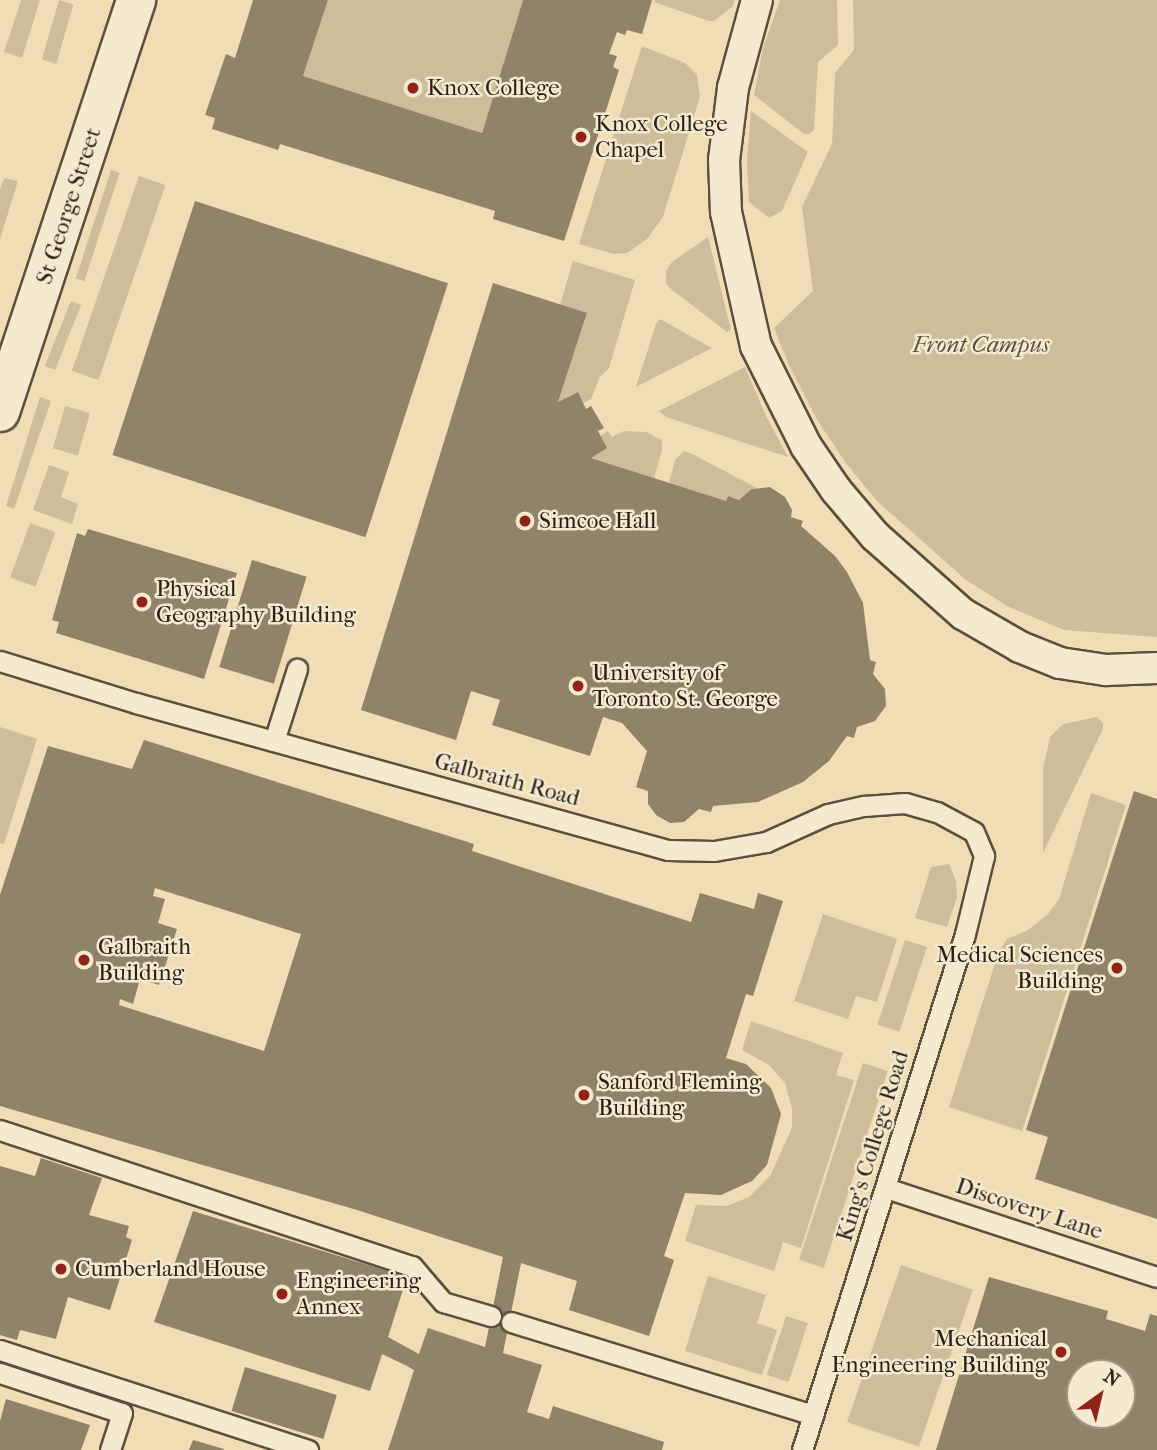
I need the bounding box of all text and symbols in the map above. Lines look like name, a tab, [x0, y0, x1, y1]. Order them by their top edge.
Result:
place label: Knox College	[427, 74, 560, 102]
marker: Knox College	[405, 80, 421, 96]
place label: Knox College Chapel	[595, 110, 728, 164]
street label: St George Street	[31, 124, 107, 288]
marker: Knox College Chapel	[573, 129, 589, 145]
park label: Front Campus	[913, 331, 1049, 359]
place label: Simcoe Hall	[539, 507, 656, 535]
marker: Simcoe Hall	[517, 513, 533, 529]
place label: Physical Geography Building	[156, 575, 356, 629]
marker: Physical Geography Building	[134, 594, 150, 610]
place label: University of Toronto St. George	[592, 659, 778, 713]
marker: University of Toronto St. George	[570, 678, 586, 694]
street label: Galbraith Road	[431, 747, 583, 813]
place label: Galbraith Building	[98, 933, 191, 987]
place label: Medical Sciences Building	[936, 941, 1103, 995]
marker: Galbraith Building	[76, 952, 92, 968]
marker: Medical Sciences Building	[1109, 960, 1125, 976]
street label: King's College Road	[831, 1047, 915, 1245]
place label: Sanford Fleming Building	[598, 1068, 761, 1122]
marker: Sanford Fleming Building	[576, 1087, 592, 1103]
street label: Discovery Lane	[952, 1172, 1106, 1246]
place label: Cumberland House	[75, 1255, 266, 1283]
marker: Cumberland House	[53, 1261, 69, 1277]
place label: Engineering Annex	[296, 1267, 421, 1321]
marker: Engineering Annex	[274, 1286, 290, 1302]
place label: Mechanical Engineering Building	[831, 1325, 1047, 1379]
marker: Mechanical Engineering Building	[1053, 1344, 1069, 1360]
north arrow	[1066, 1359, 1136, 1429]
text: N	[1099, 1365, 1124, 1391]

